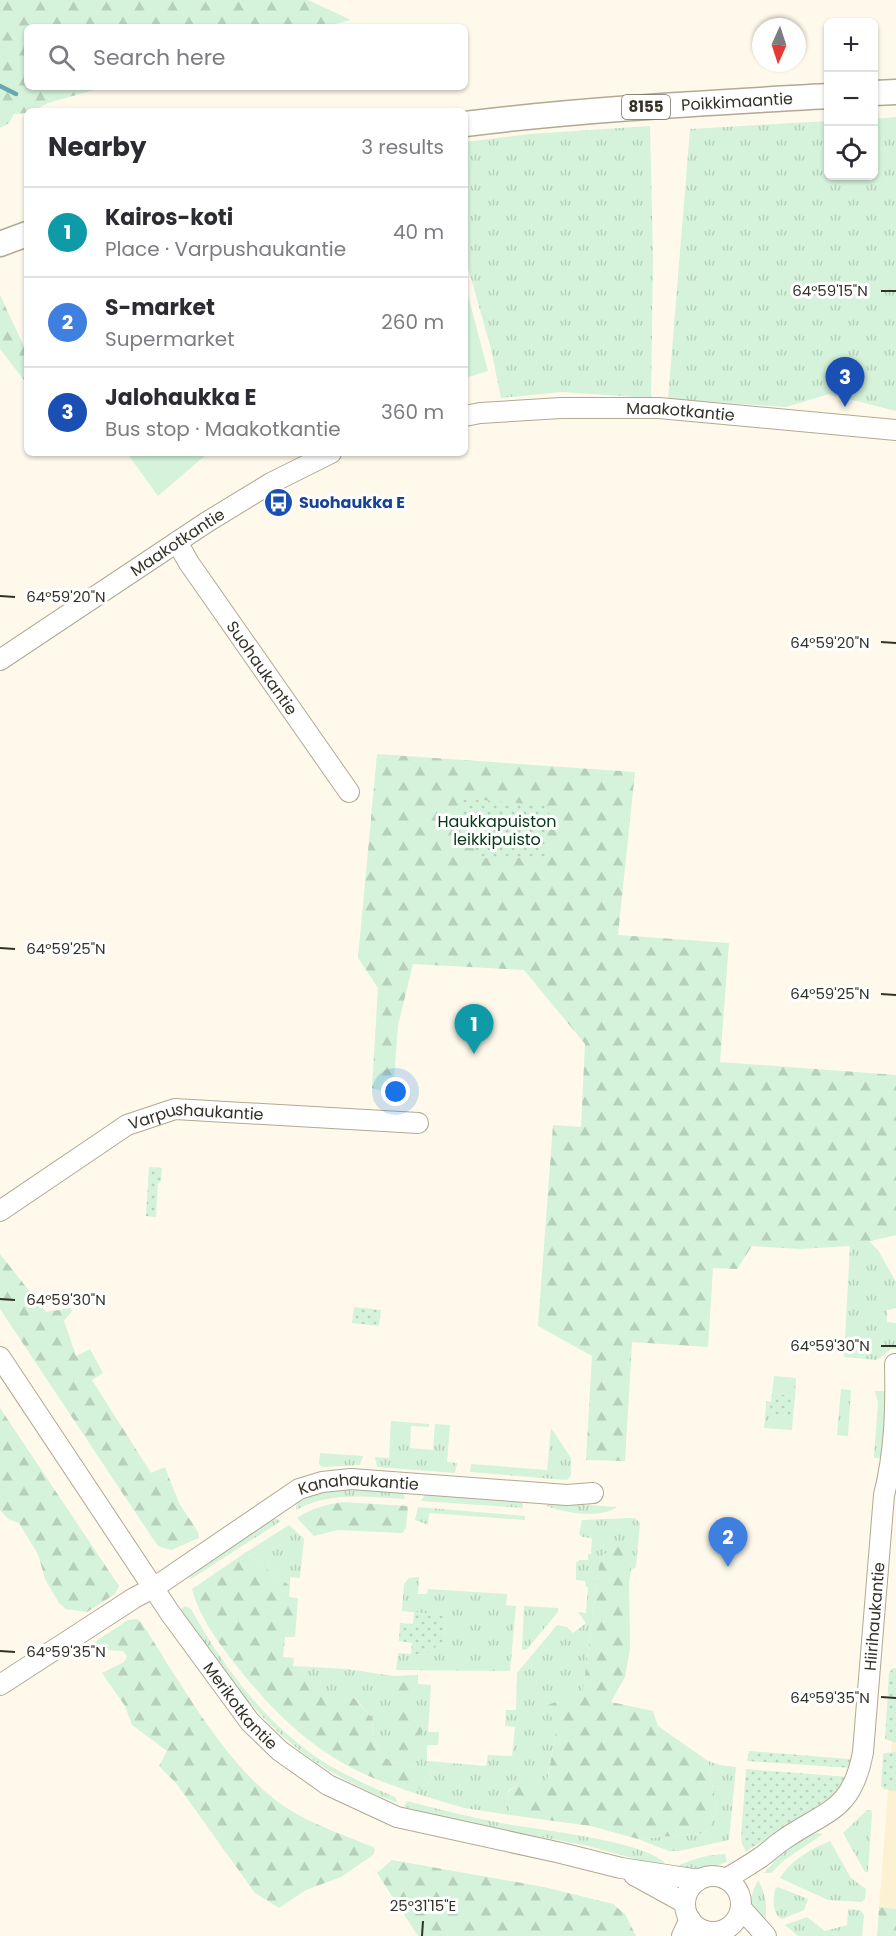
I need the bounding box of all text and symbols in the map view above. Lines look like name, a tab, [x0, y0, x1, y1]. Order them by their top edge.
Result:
north arrow	[752, 18, 806, 72]
map controls	[824, 18, 878, 180]
button: +	[824, 18, 878, 72]
search box	[24, 24, 468, 90]
icon: search	[45, 41, 78, 74]
text: Search here	[93, 42, 226, 73]
button: −	[824, 72, 878, 126]
street label: Poikkimaantie	[680, 87, 794, 117]
road number: 8155	[622, 95, 670, 119]
button: locate	[824, 126, 878, 180]
text: Nearby	[48, 129, 146, 165]
text: 3 results	[361, 133, 444, 161]
text: Kairos-koti	[105, 202, 233, 233]
text: 1	[64, 218, 71, 246]
text: 40 m	[393, 218, 444, 246]
text: Place · Varpushaukantie	[105, 235, 346, 263]
text: 64°59'15"N	[792, 280, 868, 301]
text: S-market	[105, 292, 215, 323]
text: 2	[62, 308, 73, 336]
text: 260 m	[381, 308, 444, 336]
text: Supermarket	[105, 325, 234, 353]
pin: 3	[826, 358, 864, 407]
text: Jalohaukka E	[105, 382, 256, 413]
street label: Maakotkantie	[626, 397, 736, 427]
text: 3	[61, 398, 74, 426]
text: 360 m	[381, 398, 444, 426]
text: Bus stop · Maakotkantie	[105, 415, 341, 443]
bus stop icon: Suohaukka E	[262, 486, 294, 518]
place label: Suohaukka E	[299, 491, 405, 514]
street label: Maakotkantie	[126, 503, 229, 582]
text: 64°59'20"N	[26, 586, 106, 607]
street label: Suohaukantie	[221, 616, 303, 720]
text: 64°59'20"N	[790, 632, 870, 653]
park label: Haukkapuiston leikkipuisto	[437, 810, 557, 851]
text: 64°59'25"N	[26, 938, 106, 959]
text: 64°59'25"N	[790, 983, 870, 1004]
pin: 1	[454, 1004, 494, 1054]
your location	[381, 1077, 410, 1106]
street label: Varpushaukantie	[125, 1098, 264, 1136]
text: 64°59'30"N	[26, 1289, 106, 1310]
text: 64°59'30"N	[790, 1335, 870, 1356]
street label: Kanahaukantie	[295, 1468, 420, 1501]
pin: 2	[708, 1518, 748, 1567]
street label: Hiirihaukantie	[859, 1561, 890, 1672]
text: 64°59'35"N	[26, 1641, 106, 1662]
street label: Merikotkantie	[198, 1657, 283, 1755]
text: 64°59'35"N	[790, 1687, 870, 1708]
text: 25°31'15"E	[390, 1895, 456, 1916]

